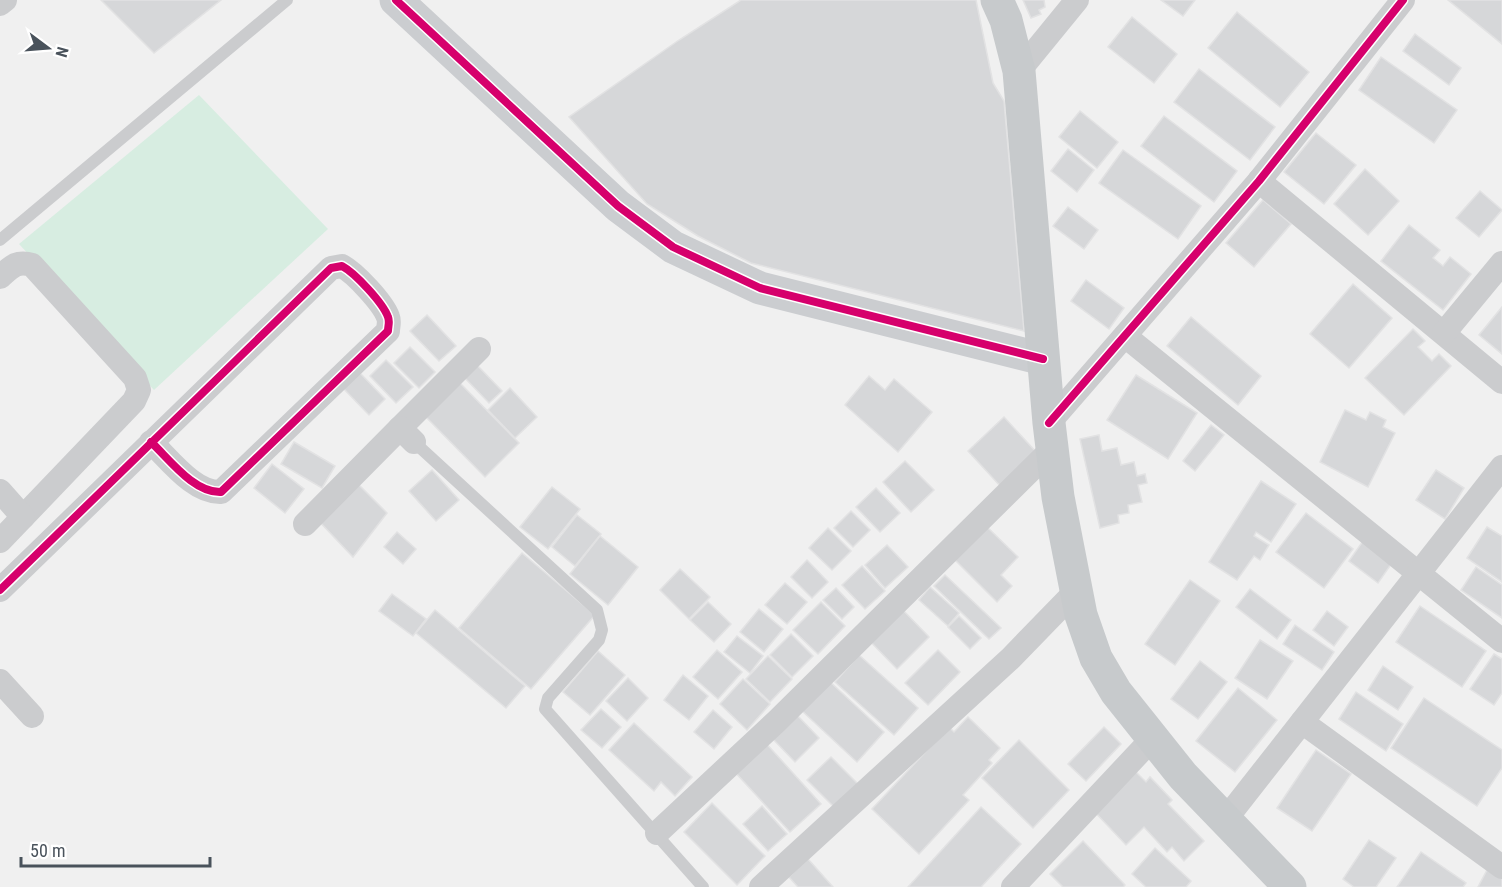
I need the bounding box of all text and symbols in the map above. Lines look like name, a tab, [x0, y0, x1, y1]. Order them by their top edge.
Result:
north arrow	[18, 18, 78, 78]
text: N	[51, 45, 72, 59]
scale bar	[21, 830, 210, 868]
text: 50 m	[30, 840, 65, 861]

